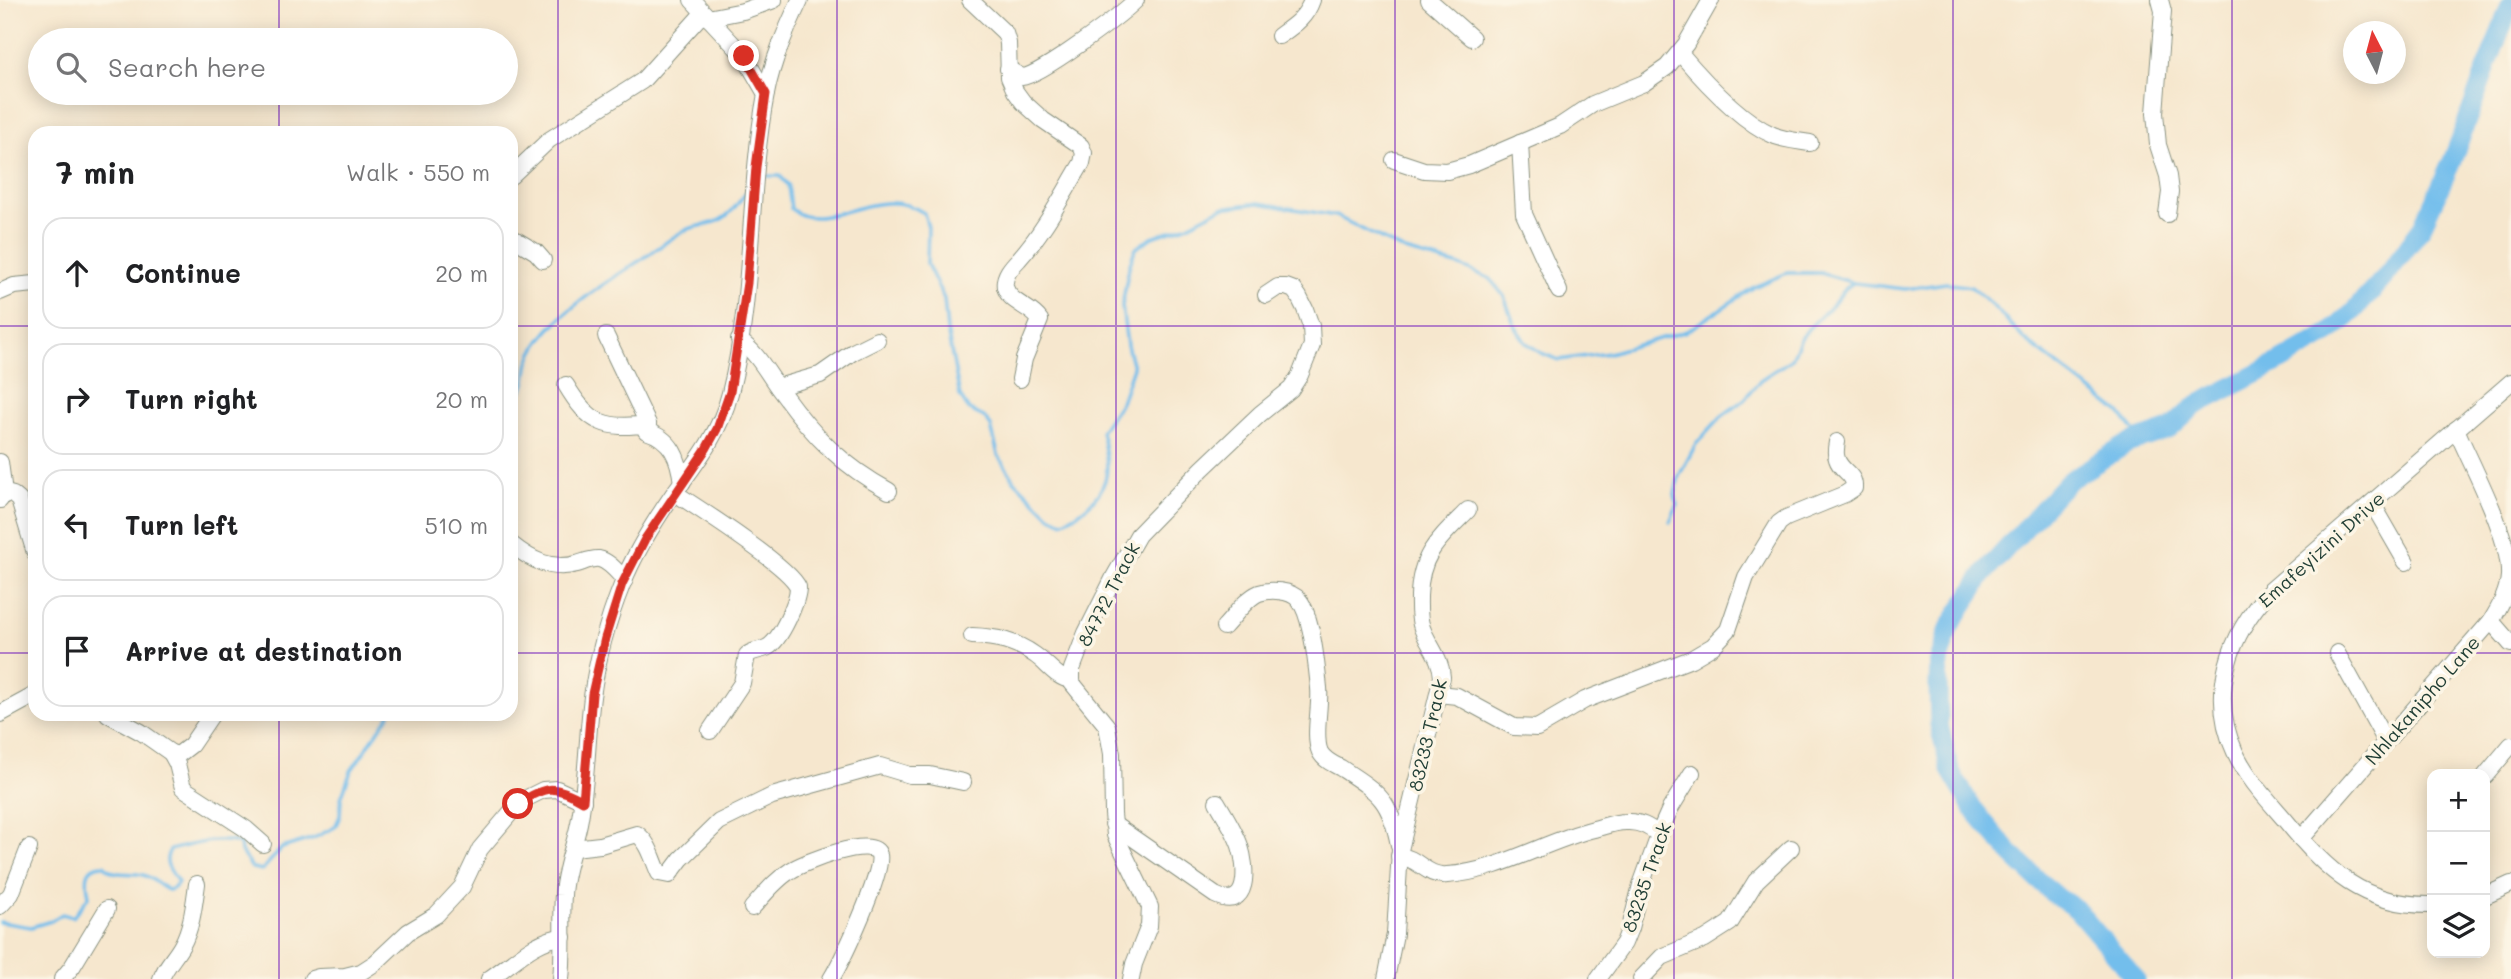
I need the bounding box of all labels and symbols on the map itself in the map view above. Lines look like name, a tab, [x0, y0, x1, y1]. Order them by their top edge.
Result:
north arrow	[2343, 21, 2406, 84]
route end	[728, 40, 759, 71]
street label: Emafeyizini Drive	[2253, 486, 2389, 612]
street label: 84772 Track	[1071, 538, 1145, 650]
street label: Nhlakanipho Lane	[2359, 630, 2485, 770]
street label: 83233 Track	[1402, 676, 1452, 794]
route start	[502, 788, 533, 819]
street label: 83235 Track	[1616, 819, 1676, 935]

